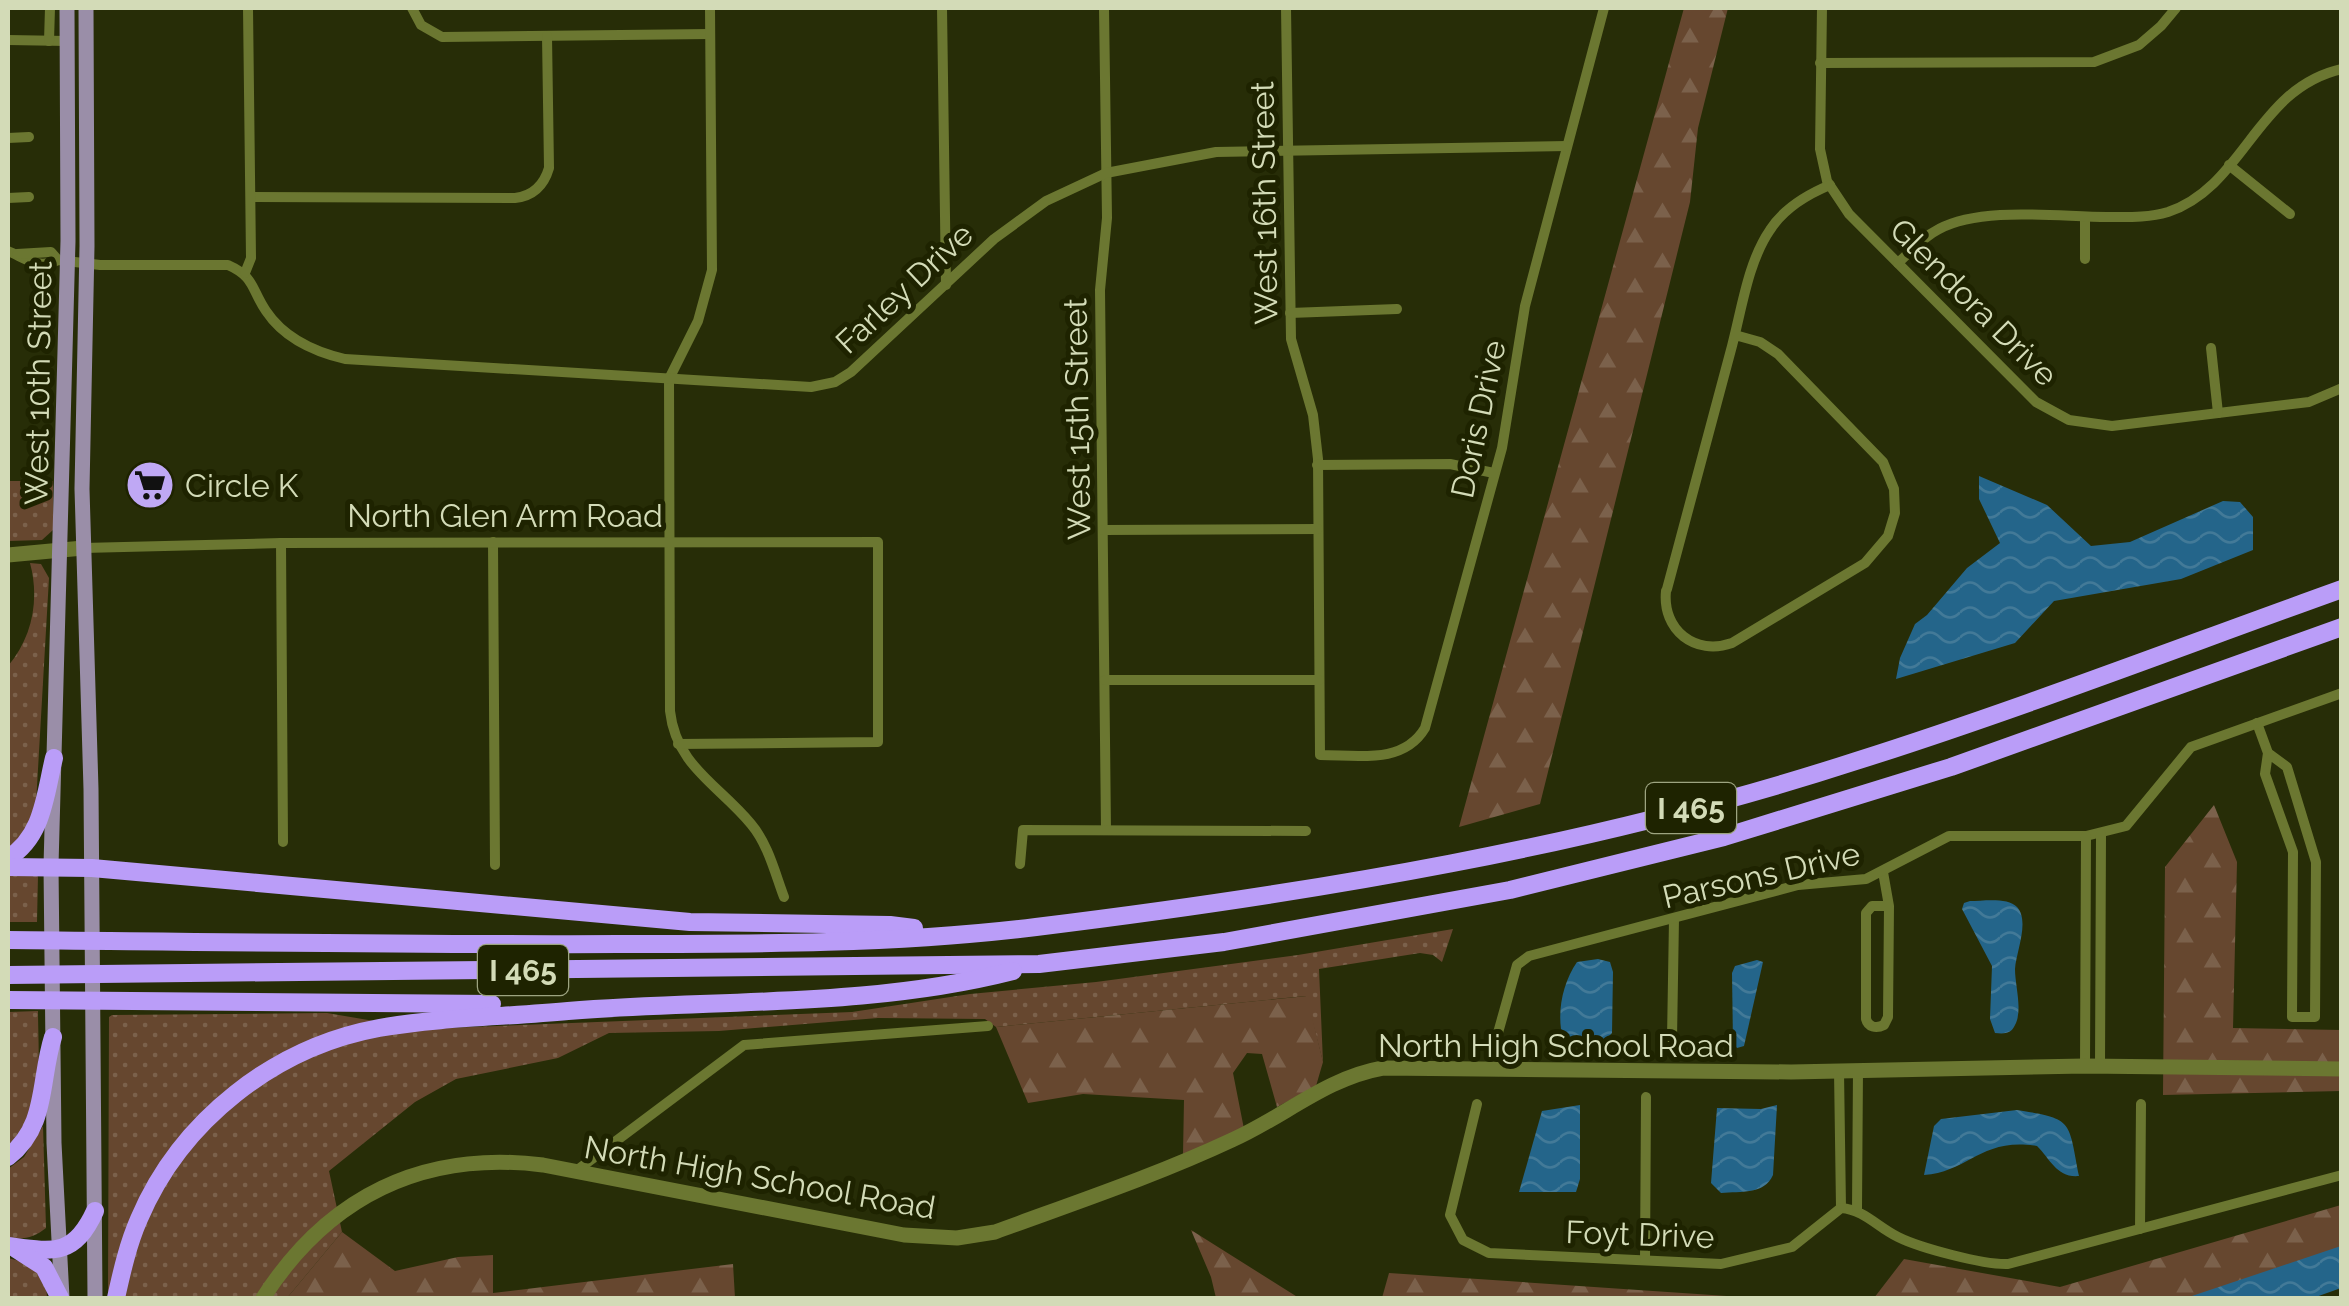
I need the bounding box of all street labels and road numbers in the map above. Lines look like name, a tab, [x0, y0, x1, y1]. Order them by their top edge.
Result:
street label: West 16th Street	[1243, 81, 1285, 325]
street label: Glendora Drive	[1883, 211, 2065, 393]
street label: Farley Drive	[828, 215, 980, 361]
street label: West 10th Street	[17, 260, 59, 505]
street label: West 15th Street	[1056, 297, 1098, 540]
street label: Doris Drive	[1443, 337, 1513, 501]
street label: North Glen Arm Road	[347, 497, 663, 534]
road number: I 465	[1646, 783, 1736, 833]
street label: Parsons Drive	[1659, 834, 1863, 916]
road number: I 465	[478, 945, 568, 995]
street label: North High School Road	[1378, 1027, 1734, 1064]
street label: North High School Road	[582, 1128, 938, 1226]
street label: Foyt Drive	[1565, 1213, 1715, 1255]

